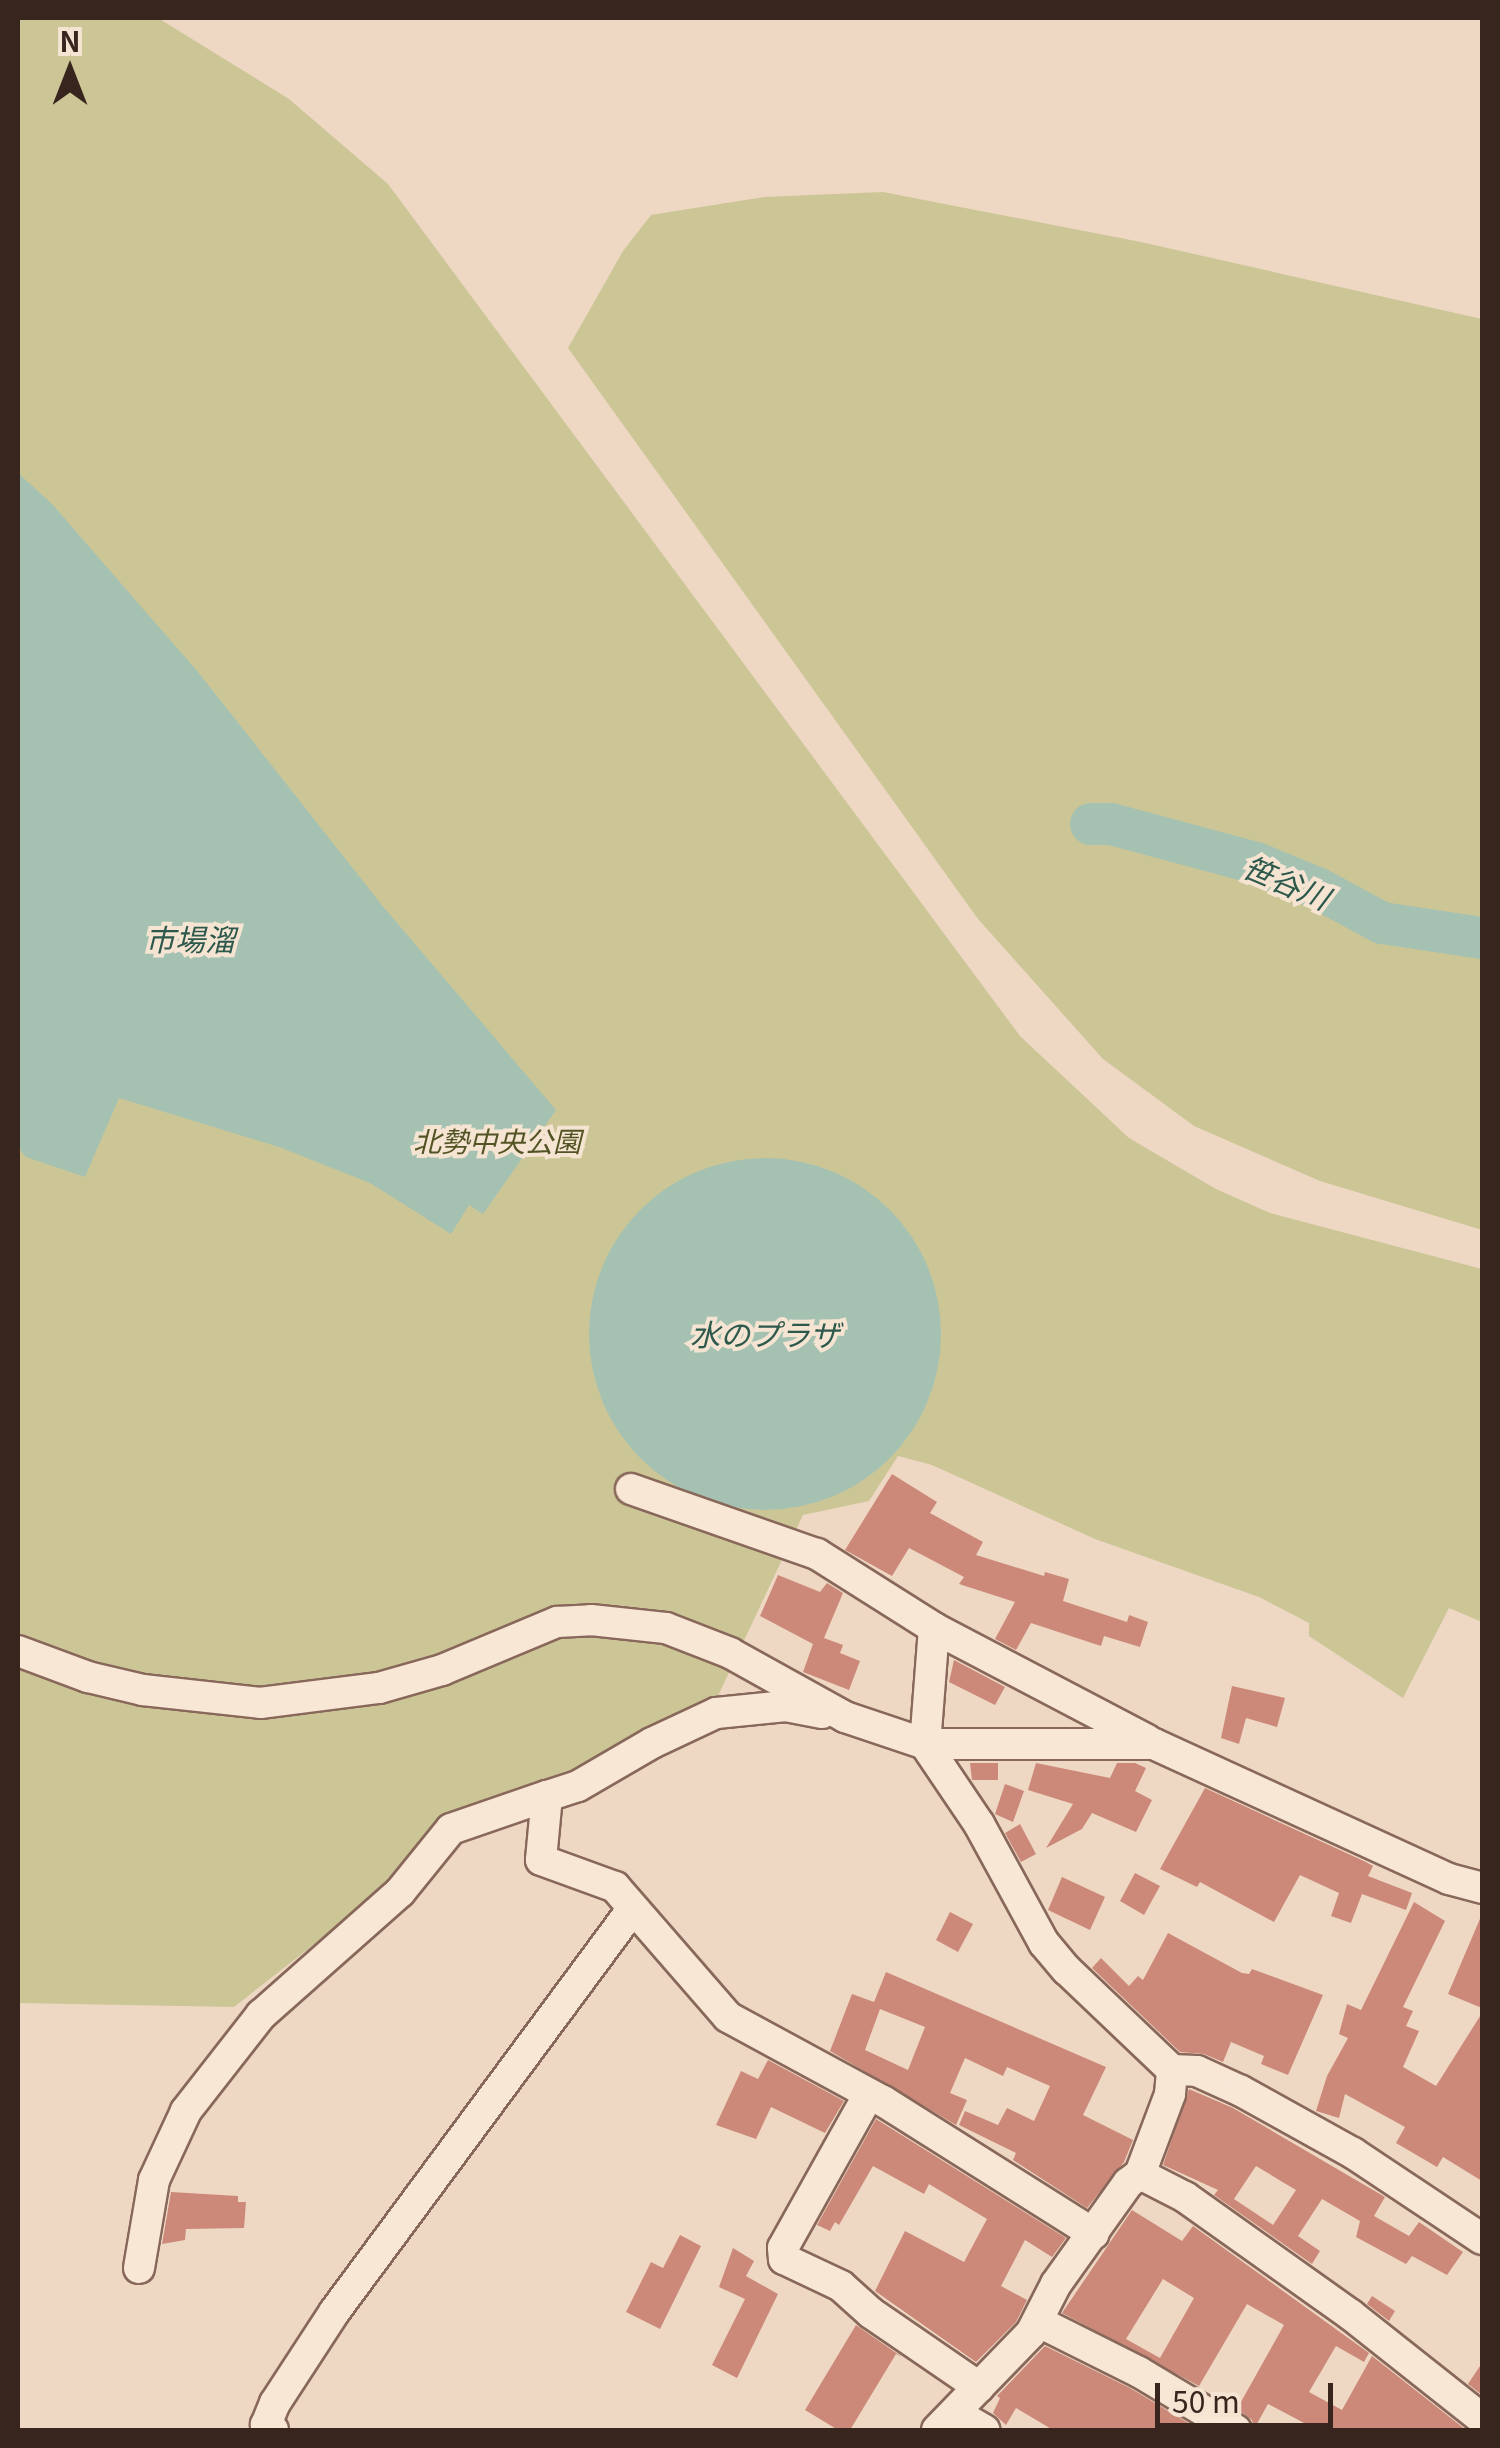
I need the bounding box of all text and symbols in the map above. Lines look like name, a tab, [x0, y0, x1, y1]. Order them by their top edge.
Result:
north arrow	[20, 20, 120, 120]
text: N	[60, 20, 80, 60]
water label: 笹谷川	[1239, 847, 1335, 915]
water label: 市場溜	[145, 920, 235, 956]
park label: 北勢中央公園	[413, 1123, 581, 1157]
water label: 水のプラザ	[690, 1315, 840, 1351]
scale bar	[1160, 2363, 1338, 2425]
text: 50 m	[1172, 2378, 1240, 2422]

